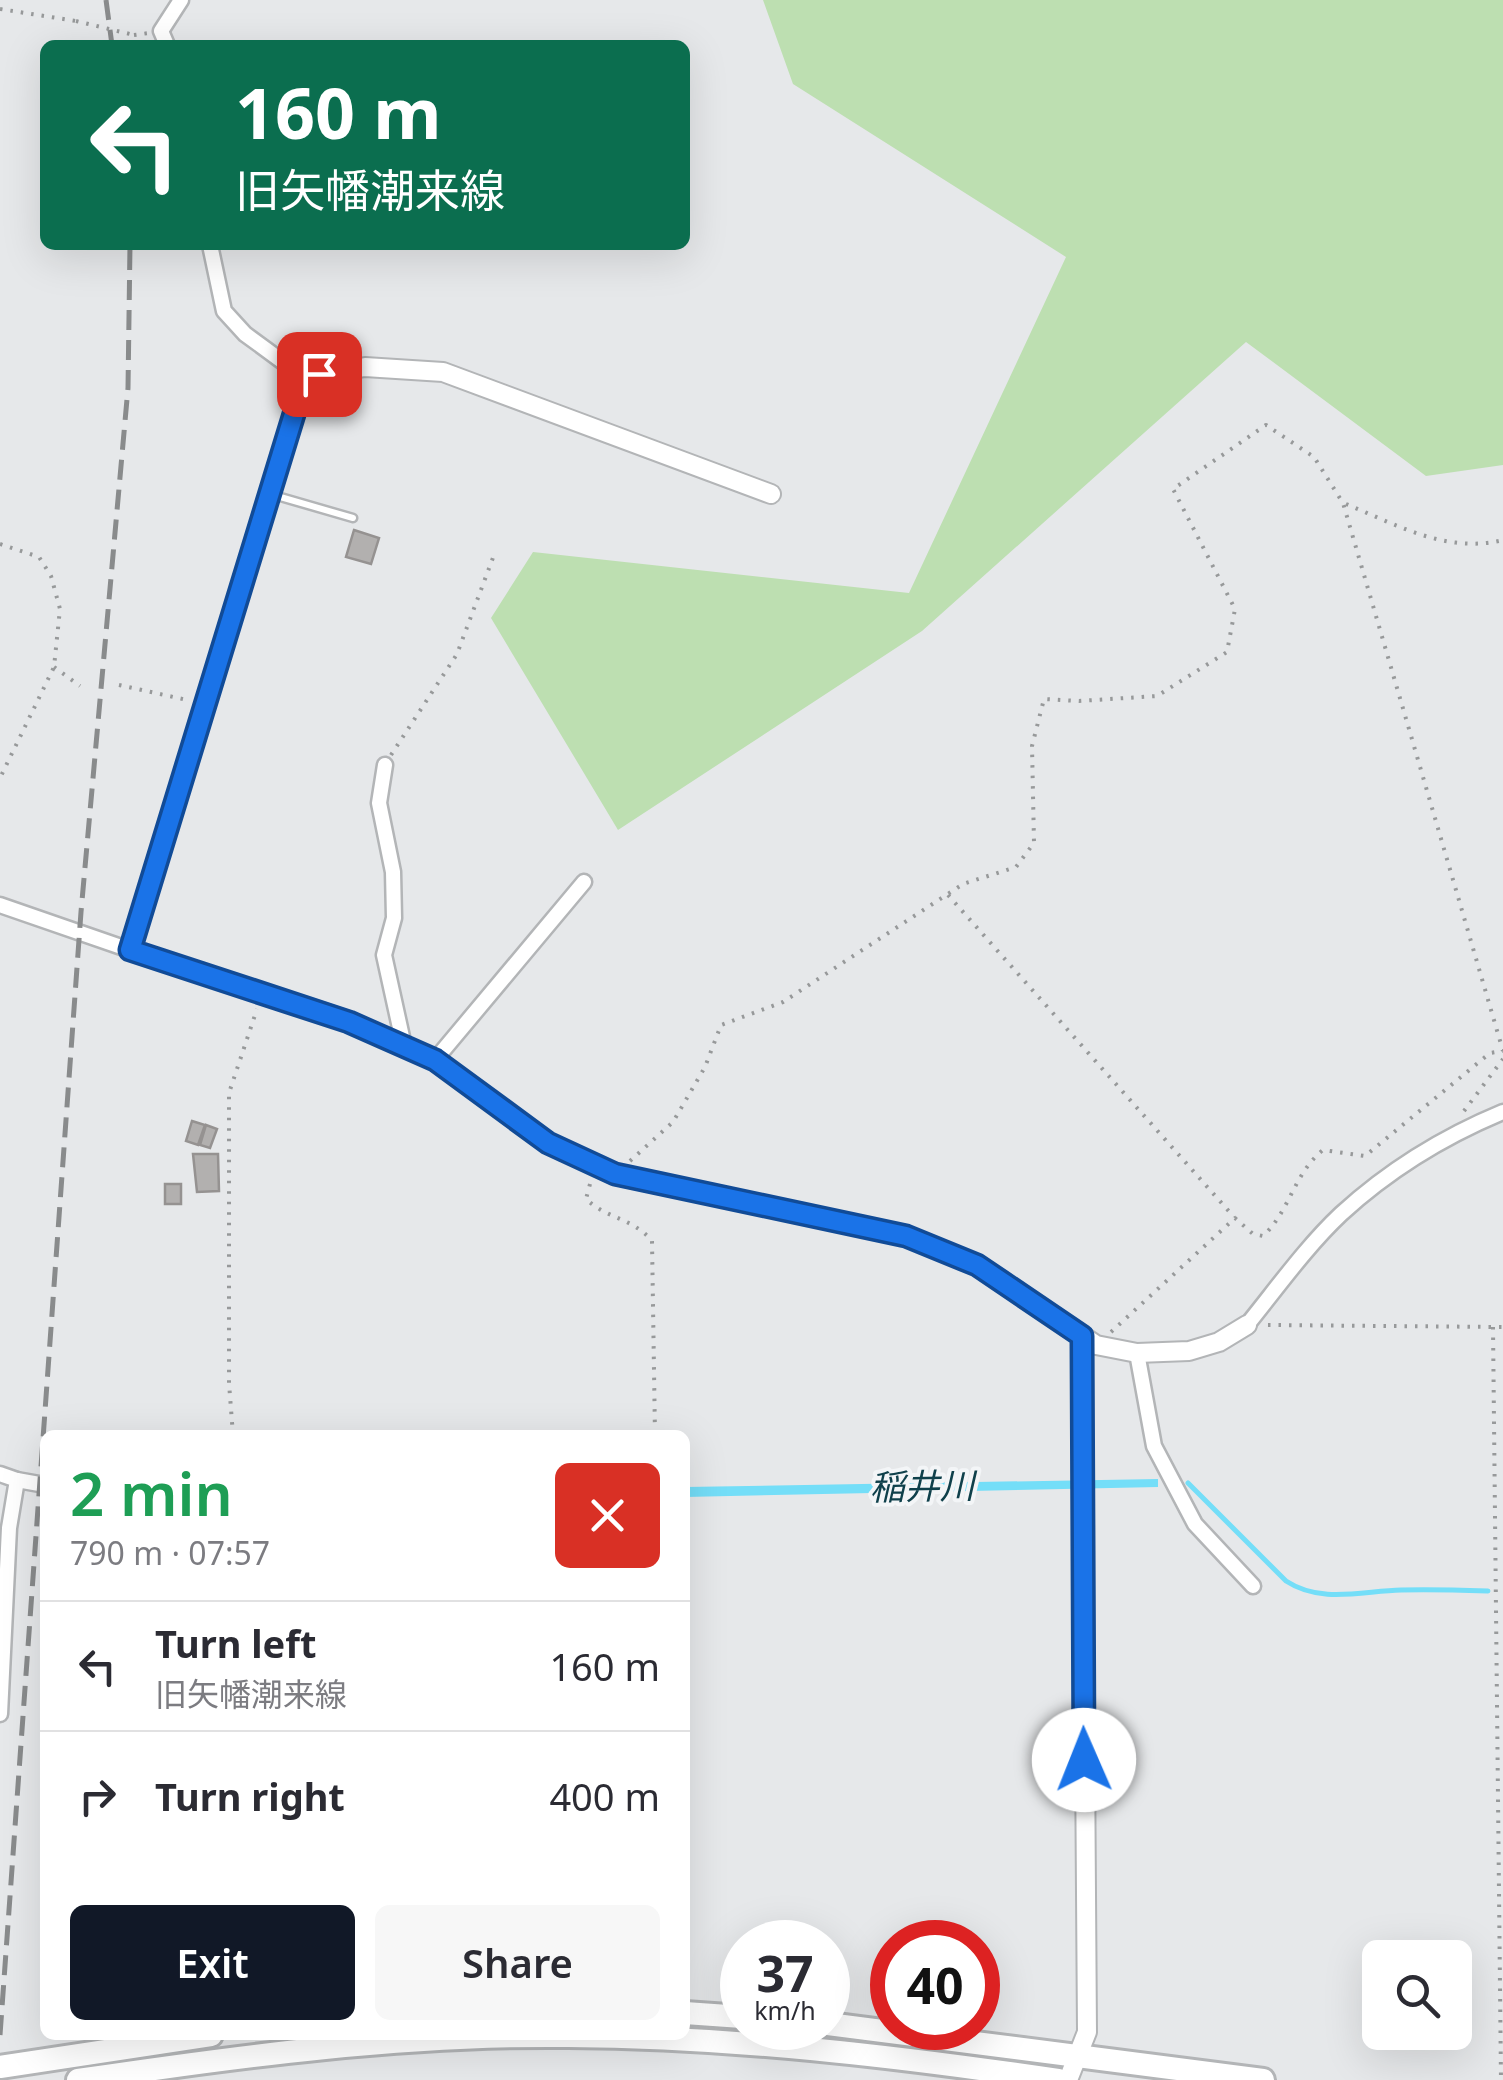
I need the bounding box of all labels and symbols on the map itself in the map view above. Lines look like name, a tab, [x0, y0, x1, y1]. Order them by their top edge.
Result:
pin	[277, 332, 362, 417]
water label: 稲井川	[869, 1461, 979, 1510]
position arrow	[1032, 1708, 1136, 1812]
speed limit sign: 40	[870, 1920, 1000, 2050]

